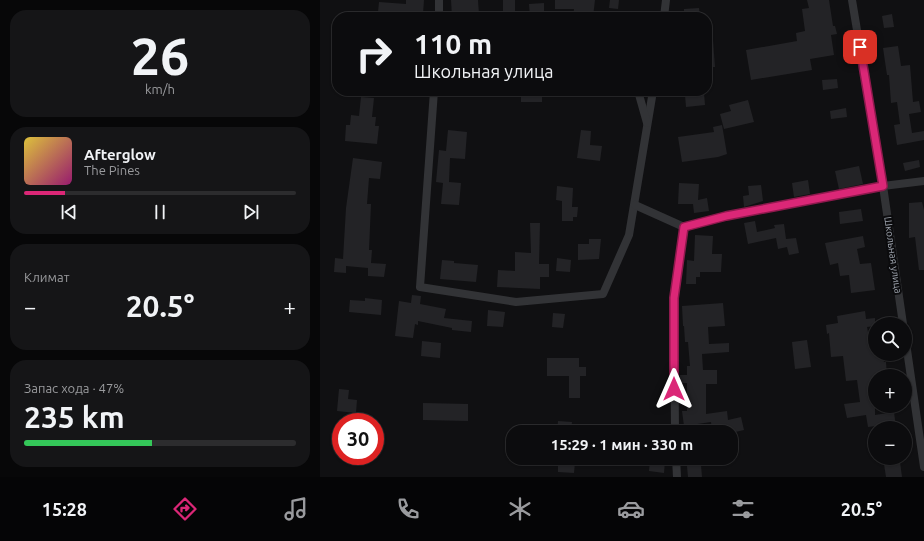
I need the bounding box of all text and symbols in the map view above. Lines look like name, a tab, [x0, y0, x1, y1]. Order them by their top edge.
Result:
text: 26	[131, 27, 189, 85]
icon: right	[348, 28, 400, 80]
text: 110 m	[414, 28, 492, 59]
pin	[843, 30, 877, 64]
icon: arrive	[849, 36, 871, 58]
text: Школьная улица	[414, 61, 554, 81]
text: km/h	[145, 82, 175, 96]
text: Afterglow	[84, 146, 156, 163]
text: The Pines	[84, 163, 140, 177]
icon: previous	[58, 201, 80, 223]
icon: pause	[149, 201, 171, 223]
icon: next	[240, 201, 262, 223]
street label: Школьная улица	[882, 216, 904, 294]
text: Климат	[24, 270, 69, 284]
text: 20.5°	[126, 289, 194, 323]
text: −	[24, 294, 36, 319]
text: +	[284, 294, 296, 319]
map controls	[868, 317, 912, 465]
button: search	[868, 317, 912, 361]
position arrow	[653, 368, 695, 410]
button: +	[868, 369, 912, 413]
text: Запас хода · 47%	[24, 381, 124, 395]
text: 235 km	[24, 400, 125, 434]
speed limit sign: 30	[332, 413, 384, 465]
button: −	[868, 421, 912, 465]
text: 15:29 · 1 мин · 330 m	[551, 436, 693, 453]
icon: directions	[171, 495, 199, 523]
icon: music	[282, 495, 310, 523]
icon: phone	[394, 495, 422, 523]
icon: climate	[506, 495, 534, 523]
icon: car	[617, 495, 645, 523]
icon: filters	[729, 495, 757, 523]
text: 15:28	[42, 499, 87, 519]
text: 20.5°	[841, 499, 882, 519]

